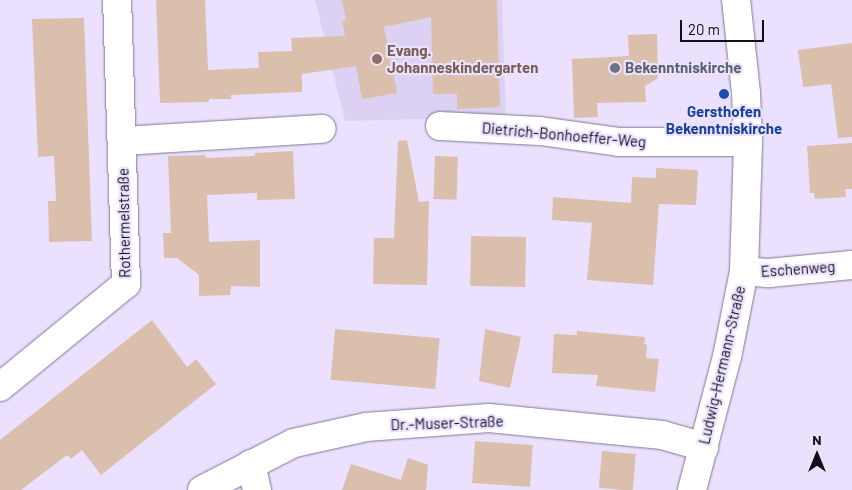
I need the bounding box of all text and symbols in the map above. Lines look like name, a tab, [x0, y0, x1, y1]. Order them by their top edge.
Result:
scale bar	[682, 10, 766, 42]
text: 20 m	[688, 20, 720, 38]
place label: Evang. Johanneskindergarten	[387, 41, 538, 76]
marker: Evang. Johanneskindergarten	[371, 53, 383, 65]
place label: Bekenntniskirche	[625, 59, 741, 77]
marker: Bekenntniskirche	[609, 62, 621, 74]
marker: Gersthofen Bekenntniskirche	[718, 88, 730, 100]
place label: Gersthofen Bekenntniskirche	[666, 102, 782, 137]
street label: Dietrich-Bonhoeffer-Weg	[481, 119, 647, 151]
street label: Rothermelstraße	[114, 168, 134, 278]
street label: Eschenweg	[760, 257, 836, 281]
street label: Ludwig-Hermann-Straße	[695, 284, 749, 446]
street label: Dr.-Muser-Straße	[390, 412, 504, 434]
north arrow	[792, 430, 842, 480]
text: N	[812, 431, 822, 448]

